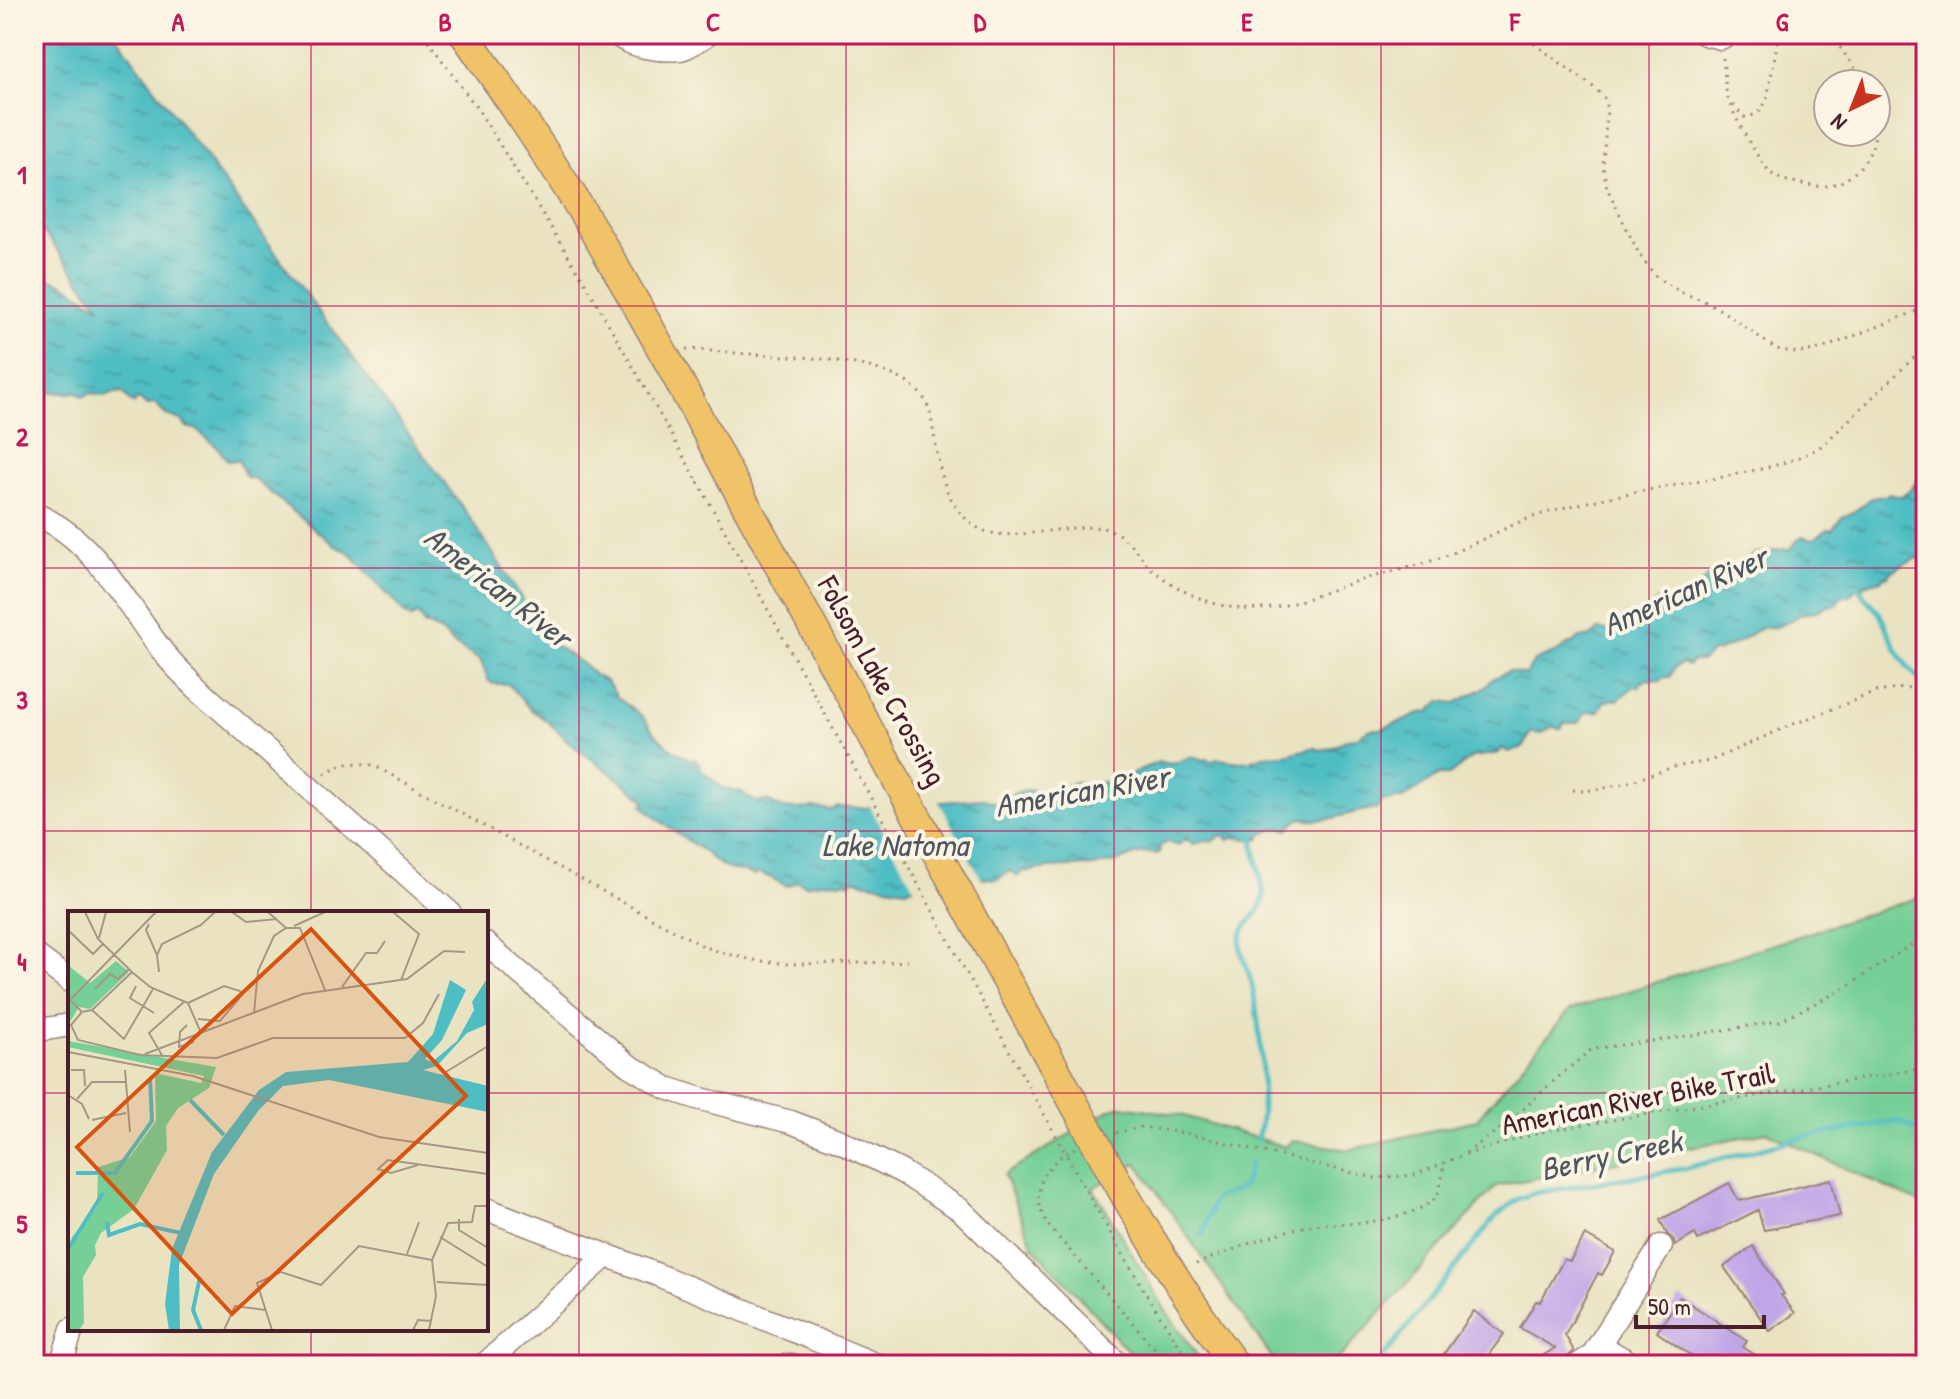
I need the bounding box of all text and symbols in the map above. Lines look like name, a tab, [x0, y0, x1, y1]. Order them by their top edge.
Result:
text: A	[172, 4, 185, 39]
text: B	[438, 4, 452, 39]
text: C	[706, 4, 720, 39]
text: D	[974, 4, 987, 39]
text: E	[1241, 4, 1253, 39]
text: F	[1509, 4, 1521, 39]
text: G	[1776, 4, 1789, 39]
north arrow	[1812, 68, 1892, 148]
text: N	[1824, 107, 1853, 138]
text: 1	[17, 157, 27, 192]
text: 2	[16, 419, 29, 454]
water label: American River	[416, 516, 584, 660]
water label: American River	[1596, 534, 1777, 646]
street label: Folsom Lake Crossing	[808, 568, 957, 792]
text: 3	[16, 682, 28, 717]
water label: American River	[992, 753, 1176, 827]
water label: Lake Natoma	[822, 823, 971, 866]
inset map	[68, 911, 488, 1331]
text: 4	[17, 944, 27, 979]
street label: American River Bike Trail	[1498, 1052, 1778, 1144]
water label: Berry Creek	[1536, 1118, 1688, 1190]
text: 5	[17, 1206, 28, 1241]
scale bar	[1636, 1279, 1764, 1329]
text: 50 m	[1648, 1290, 1691, 1322]

